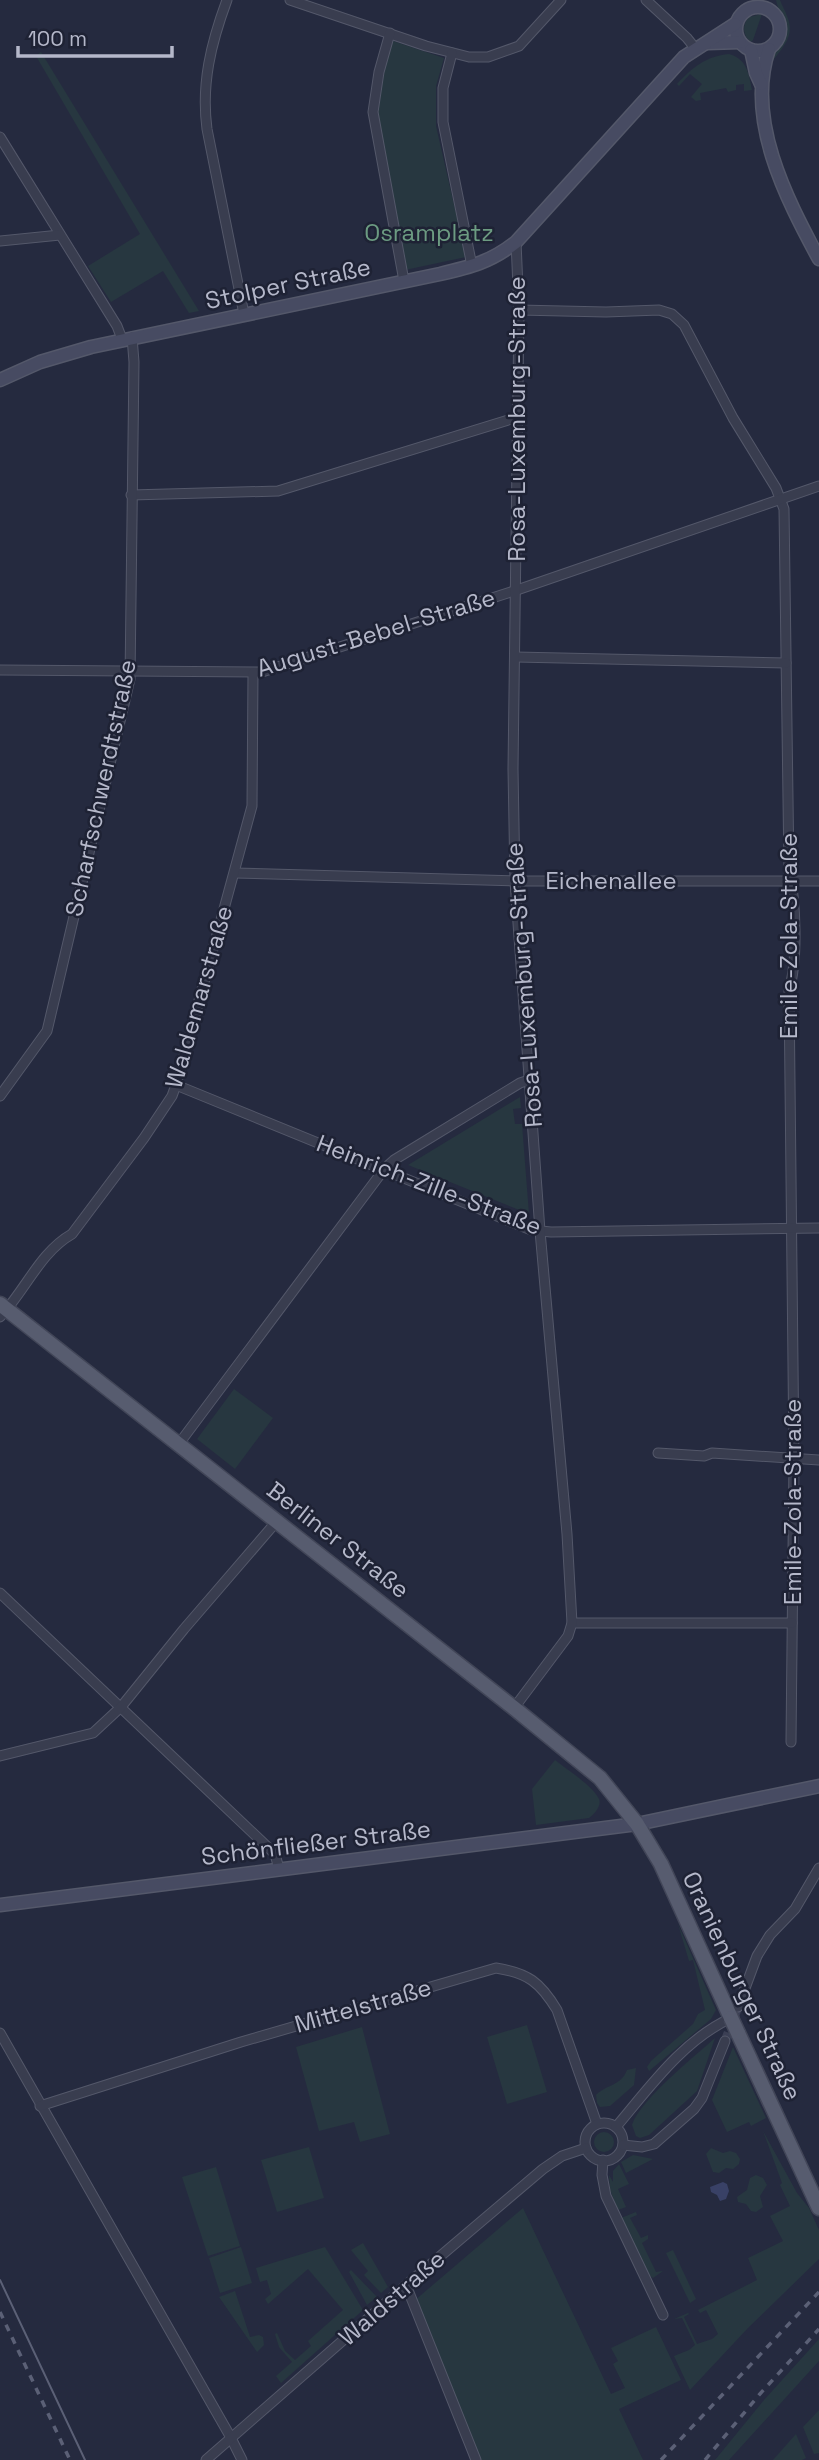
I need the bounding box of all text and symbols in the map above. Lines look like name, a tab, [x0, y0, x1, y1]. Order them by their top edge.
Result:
scale bar	[18, 14, 172, 58]
text: 100 m	[28, 25, 87, 52]
park label: Osramplatz	[364, 217, 494, 248]
street label: Stolper Straße	[202, 251, 373, 316]
street label: Rosa-Luxemburg-Straße	[501, 276, 532, 562]
street label: August-Bebel-Straße	[253, 581, 499, 684]
street label: Scharfschwerdtstraße	[58, 656, 143, 919]
street label: Emile-Zola-Straße	[773, 833, 804, 1039]
street label: Rosa-Luxemburg-Straße	[498, 842, 549, 1129]
street label: Eichenallee	[545, 865, 677, 896]
street label: Waldemarstraße	[158, 902, 239, 1092]
street label: Heinrich-Zille-Straße	[312, 1127, 546, 1242]
street label: Emile-Zola-Straße	[777, 1399, 808, 1605]
street label: Berliner Straße	[261, 1474, 416, 1605]
street label: Schönfließer Straße	[199, 1813, 432, 1872]
street label: Oranienburger Straße	[676, 1866, 809, 2105]
street label: Mittelstraße	[291, 1971, 435, 2040]
street label: Waldstraße	[332, 2243, 451, 2352]

